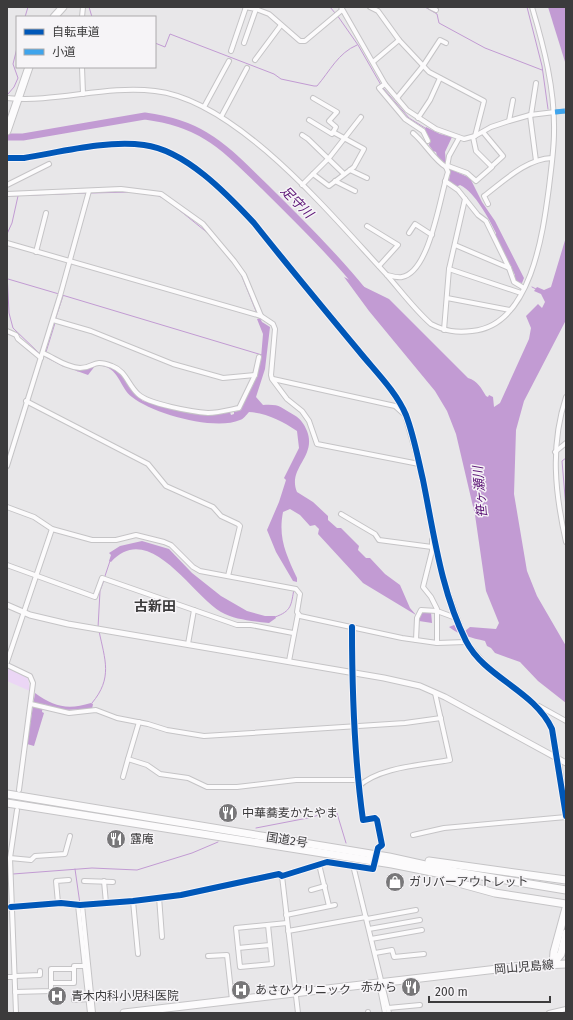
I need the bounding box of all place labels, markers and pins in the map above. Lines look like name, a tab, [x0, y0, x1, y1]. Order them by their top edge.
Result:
restaurant icon: 中華蕎麦かたやま	[217, 802, 239, 824]
place label: 中華蕎麦かたやま	[242, 806, 338, 820]
restaurant icon: 露庵	[105, 828, 127, 850]
place label: 露庵	[130, 832, 154, 846]
shop icon: ガリバーアウトレット	[384, 871, 406, 893]
place label: ガリバーアウトレット	[409, 875, 529, 889]
restaurant icon: 赤から	[400, 976, 422, 998]
hospital icon: あさひクリニック	[230, 979, 252, 1001]
place label: 赤から	[361, 980, 397, 994]
place label: あさひクリニック	[255, 983, 351, 997]
hospital icon: 青木内科小児科医院	[46, 985, 68, 1007]
place label: 青木内科小児科医院	[71, 989, 179, 1003]

